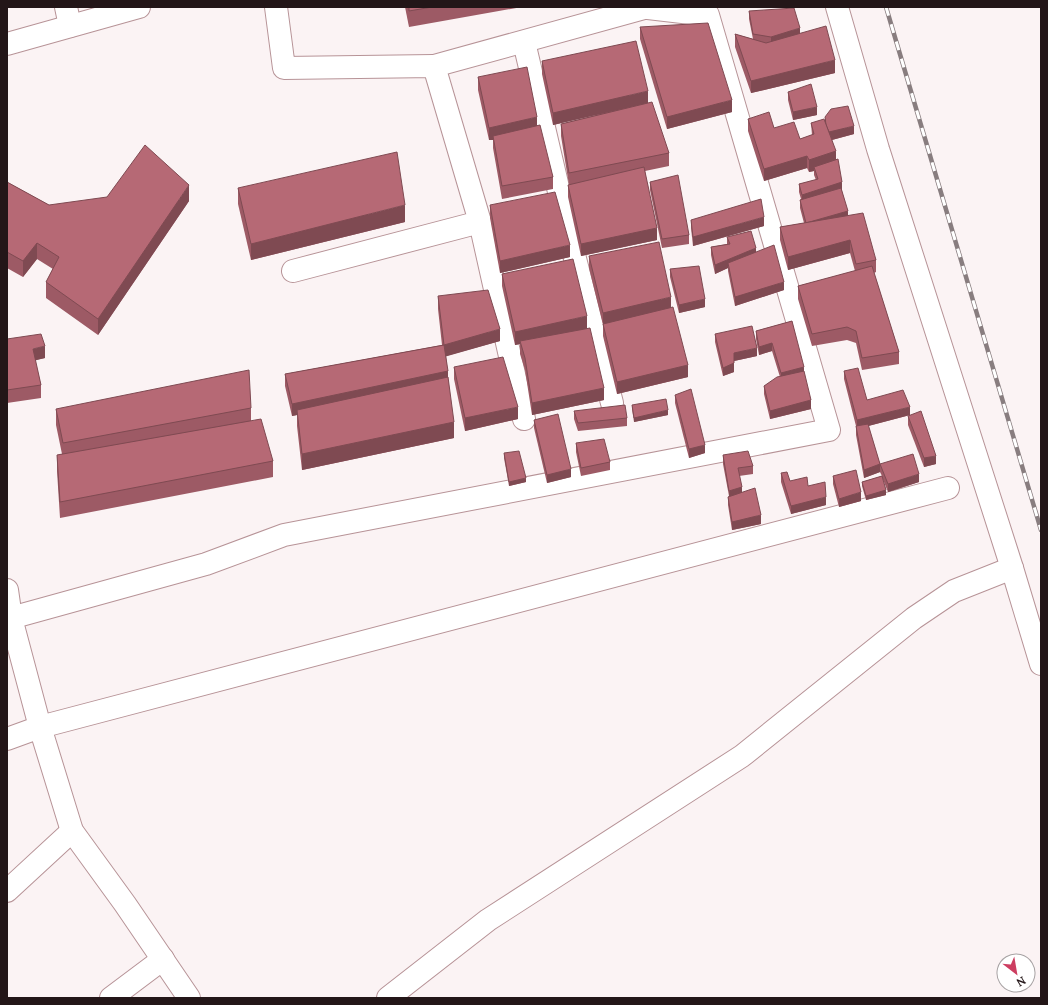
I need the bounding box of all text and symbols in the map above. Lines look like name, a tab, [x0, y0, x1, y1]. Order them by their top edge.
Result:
north arrow	[996, 953, 1036, 993]
text: N	[1013, 973, 1028, 990]

